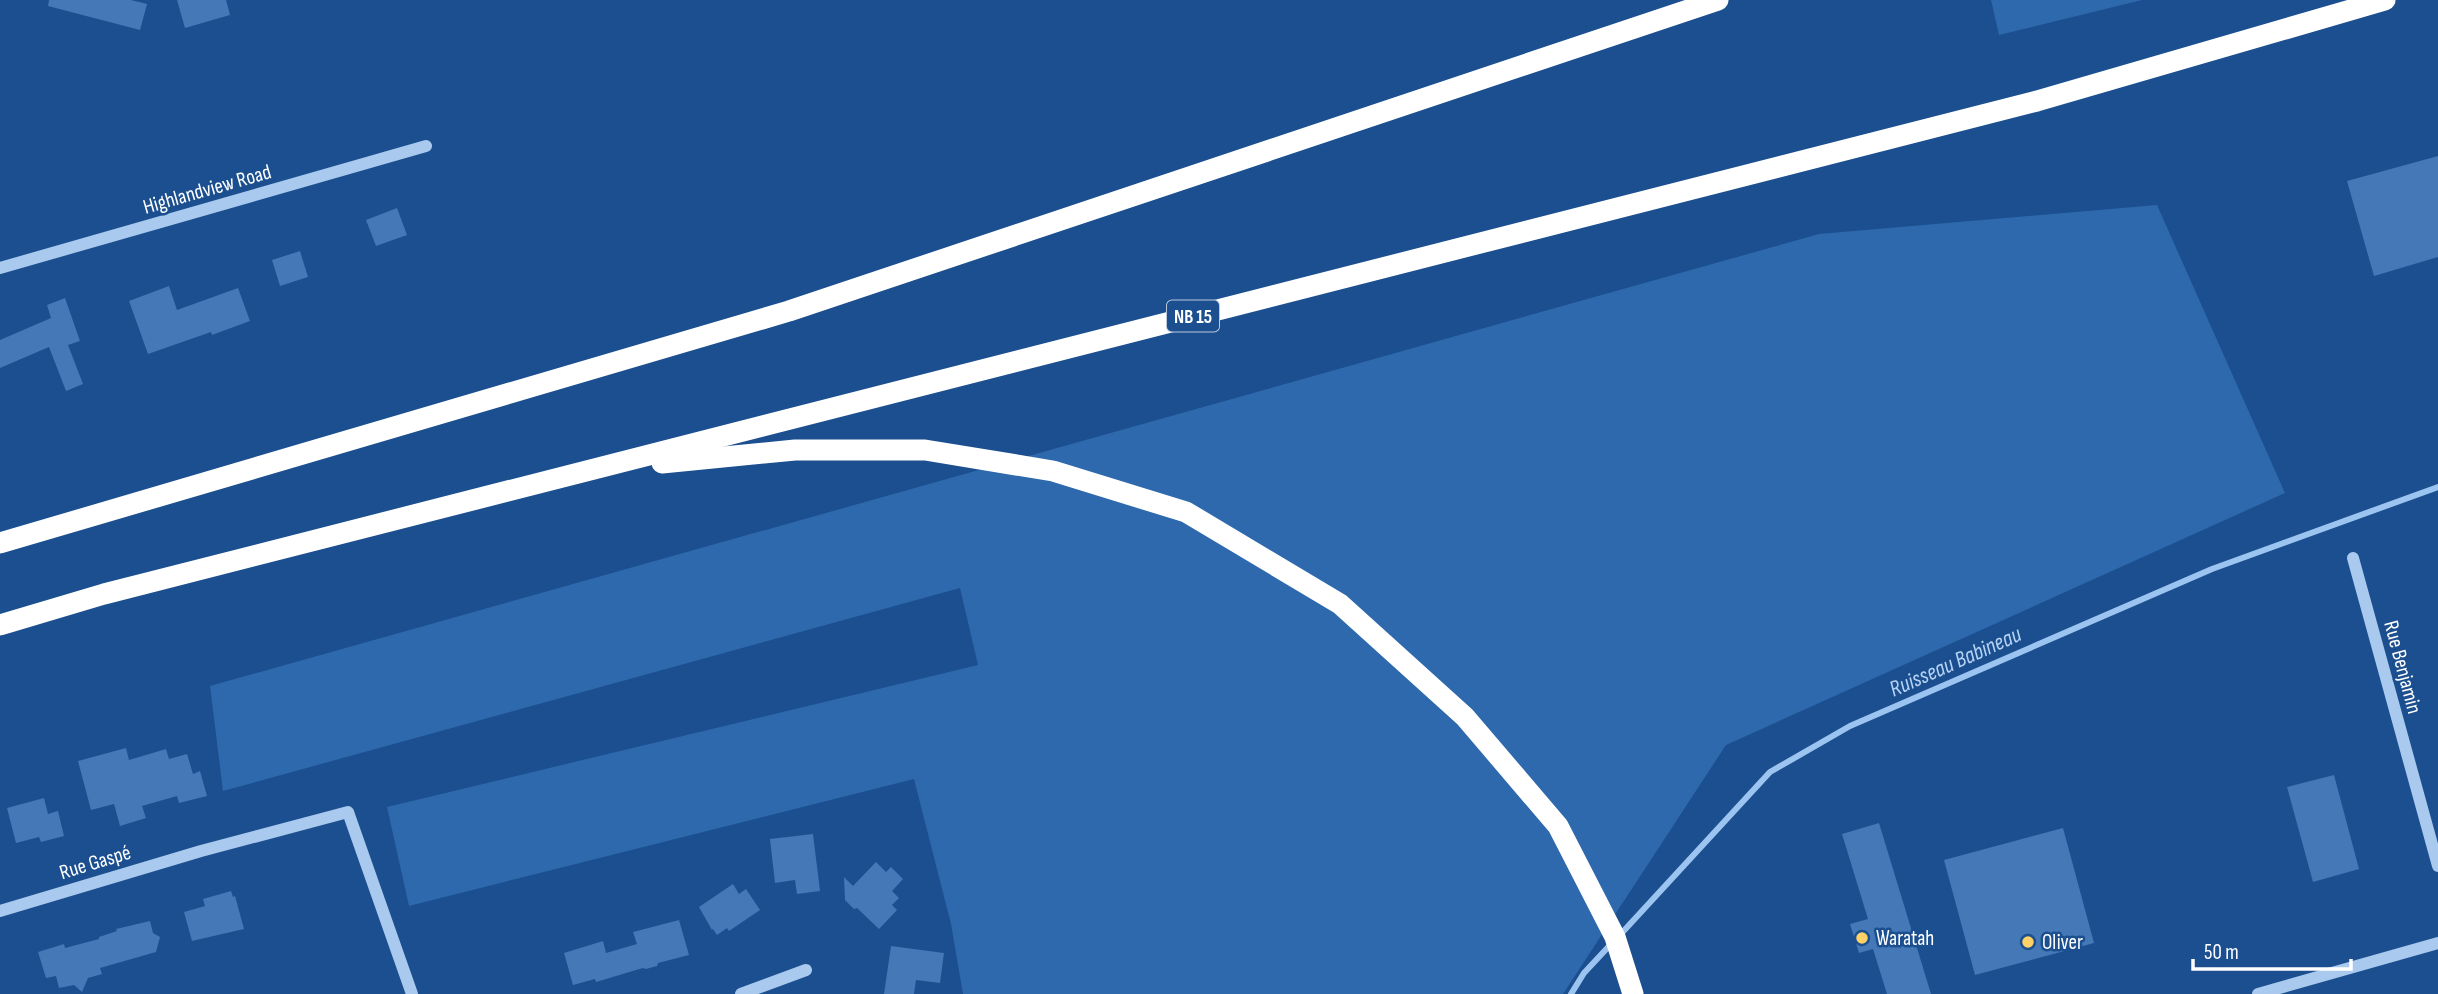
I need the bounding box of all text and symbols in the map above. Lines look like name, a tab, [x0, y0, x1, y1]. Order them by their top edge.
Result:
street label: Highlandview Road	[140, 159, 274, 220]
road number: NB 15	[1167, 300, 1219, 332]
street label: Rue Benjamin	[2378, 618, 2427, 716]
water label: Ruisseau Babineau	[1885, 620, 2026, 703]
street label: Rue Gaspé	[56, 840, 134, 885]
place label: Waratah	[1876, 926, 1934, 951]
scale bar	[2193, 928, 2350, 972]
marker: Waratah	[1854, 930, 1870, 946]
place label: Oliver	[2042, 930, 2083, 955]
marker: Oliver	[2020, 934, 2036, 950]
text: 50 m	[2204, 940, 2239, 965]

